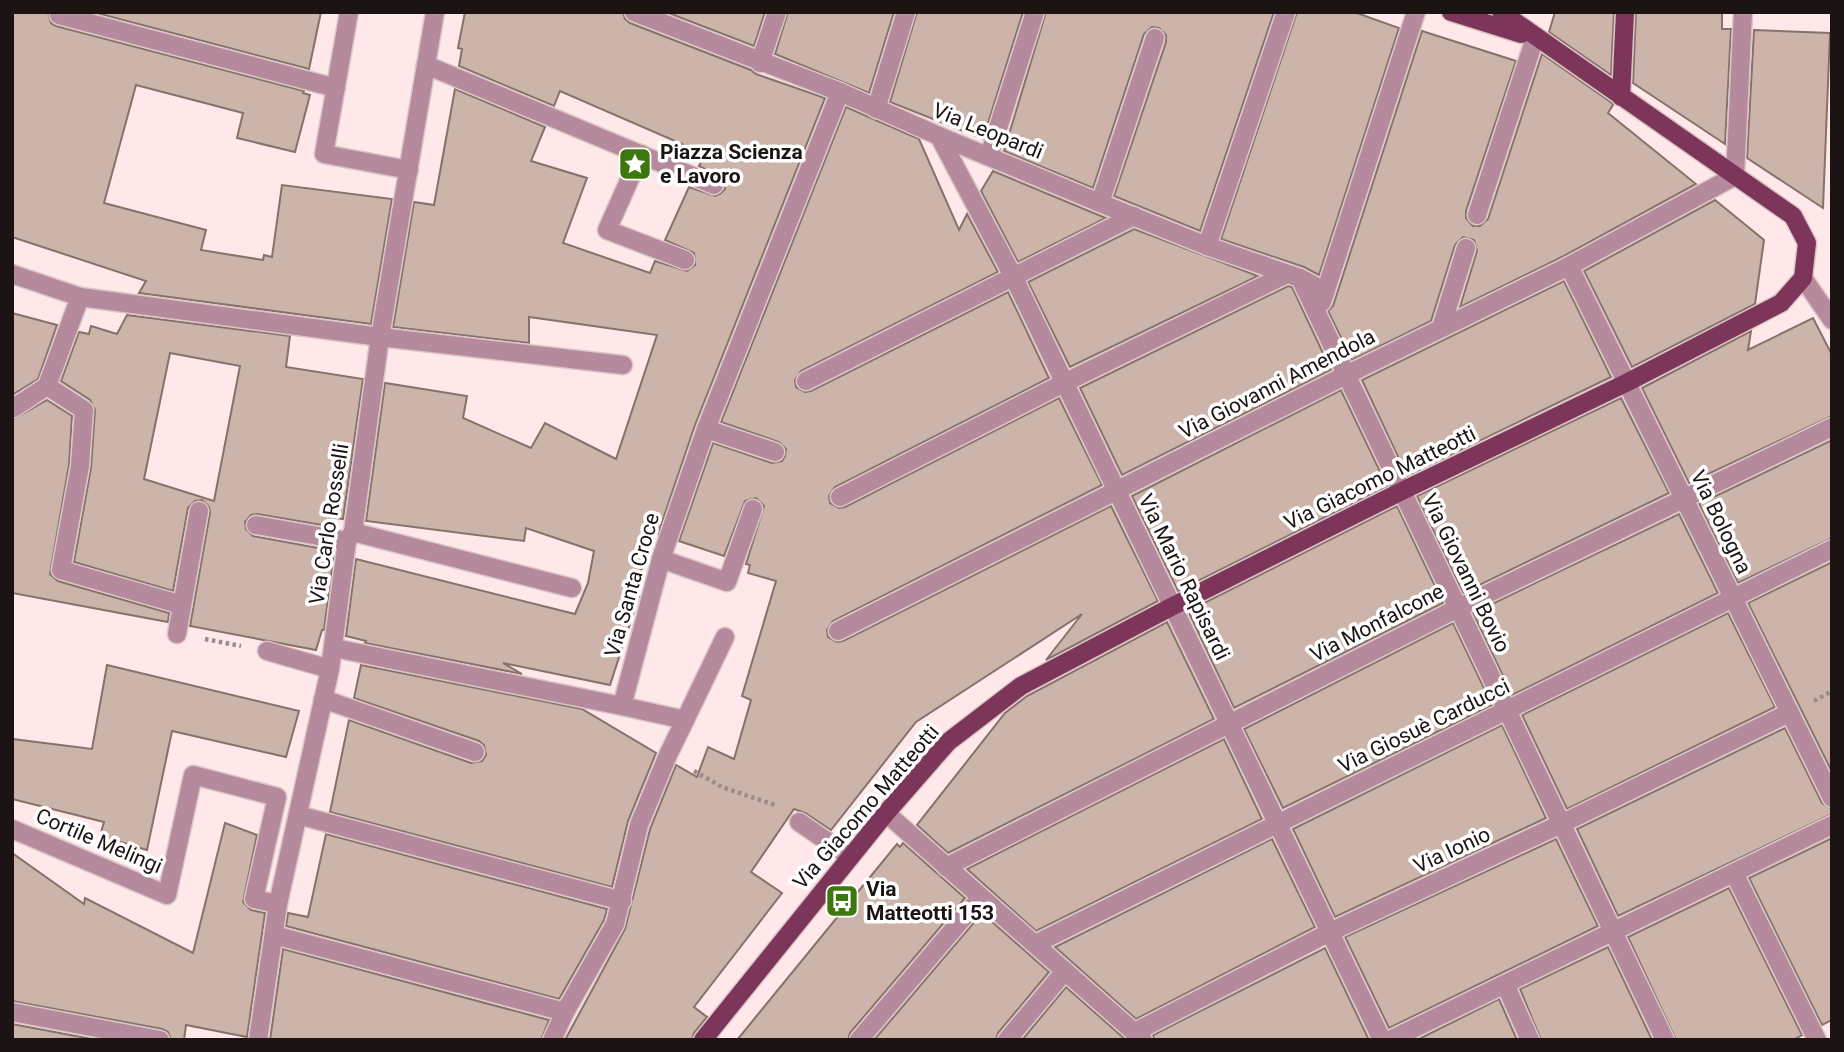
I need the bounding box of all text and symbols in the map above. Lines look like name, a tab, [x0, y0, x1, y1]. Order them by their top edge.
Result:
street label: Via Leopardi	[929, 98, 1047, 164]
place label: Piazza Scienza e Lavoro	[660, 140, 803, 188]
place icon: Piazza Scienza e Lavoro	[616, 145, 654, 183]
street label: Via Giovanni Amendola	[1175, 324, 1379, 444]
street label: Via Giacomo Matteotti	[1280, 421, 1480, 535]
street label: Via Carlo Rosselli	[304, 442, 354, 606]
street label: Via Bologna	[1686, 466, 1756, 578]
street label: Via Mario Rapisardi	[1133, 490, 1235, 664]
street label: Via Giovanni Bovio	[1417, 490, 1515, 656]
street label: Via Santa Croce	[600, 510, 664, 660]
street label: Via Monfalcone	[1306, 579, 1448, 667]
street label: Via Giosuè Carducci	[1334, 674, 1514, 778]
street label: Via Giacomo Matteotti	[788, 720, 944, 894]
street label: Cortile Melingi	[32, 804, 166, 878]
street label: Via Ionio	[1410, 822, 1494, 878]
place label: Via Matteotti 153	[866, 877, 994, 925]
bus stop icon: Via Matteotti 153	[823, 882, 861, 920]

